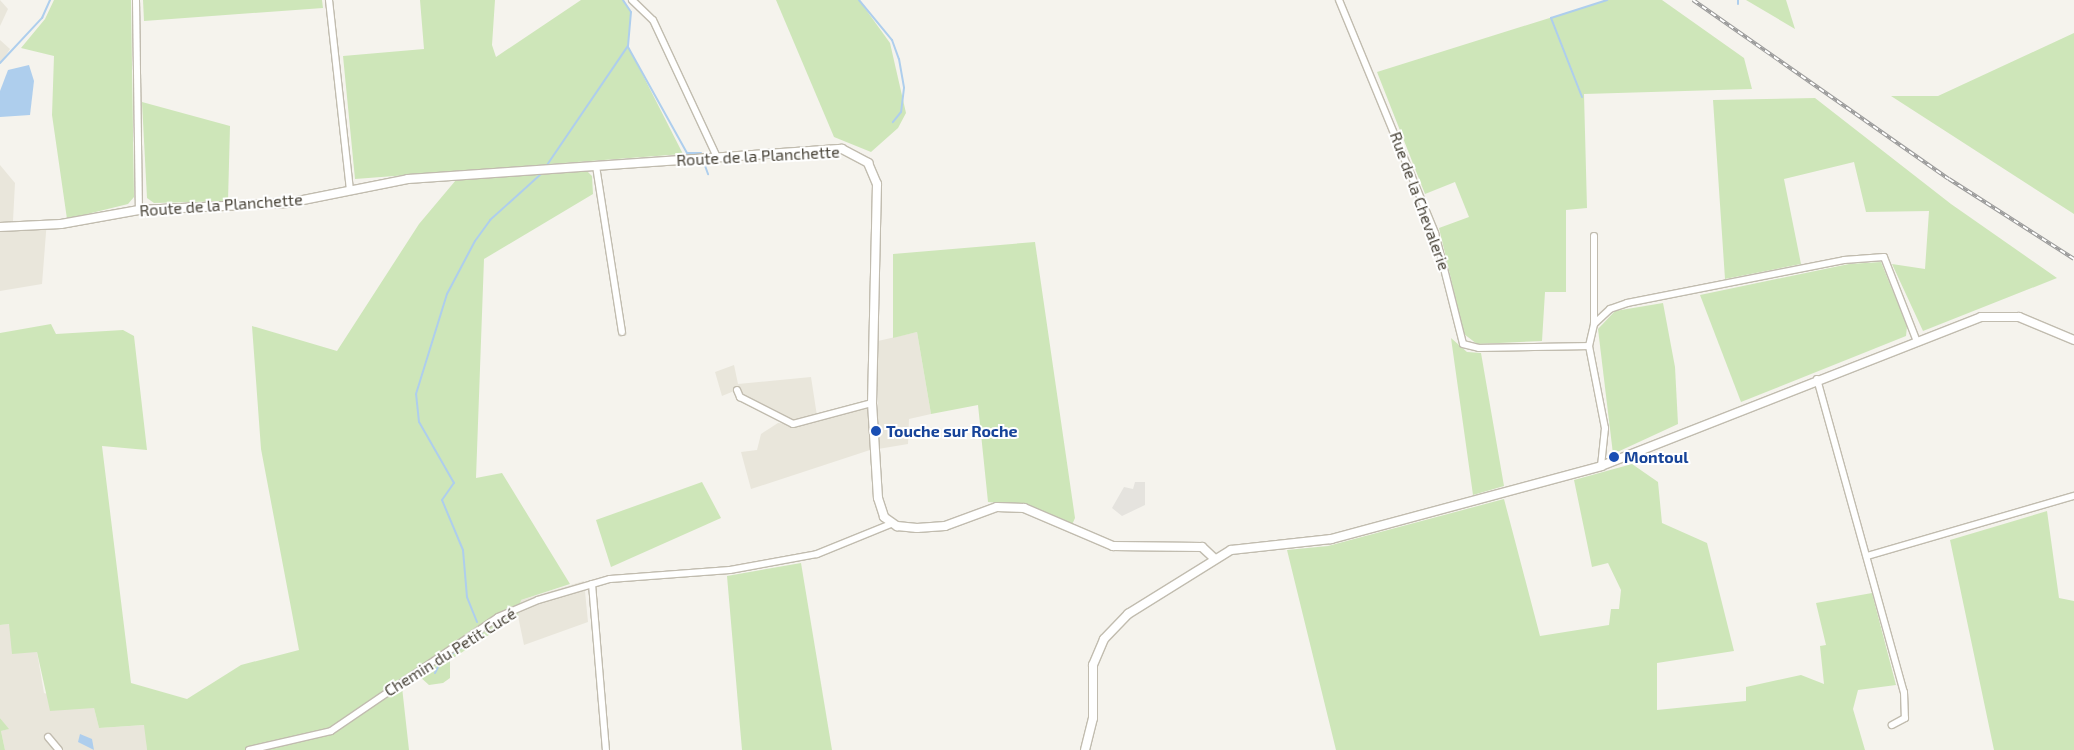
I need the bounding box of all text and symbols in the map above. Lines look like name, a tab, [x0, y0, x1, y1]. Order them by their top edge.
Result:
street label: Rue de la Chevalerie	[1386, 129, 1454, 273]
street label: Route de la Planchette	[676, 142, 840, 170]
street label: Route de la Planchette	[139, 190, 303, 220]
place label: Touche sur Roche	[886, 421, 1018, 441]
marker: Touche sur Roche	[870, 425, 882, 437]
place label: Montoul	[1624, 447, 1688, 467]
marker: Montoul	[1608, 451, 1620, 463]
street label: Chemin du Petit Cucé	[381, 604, 519, 700]

